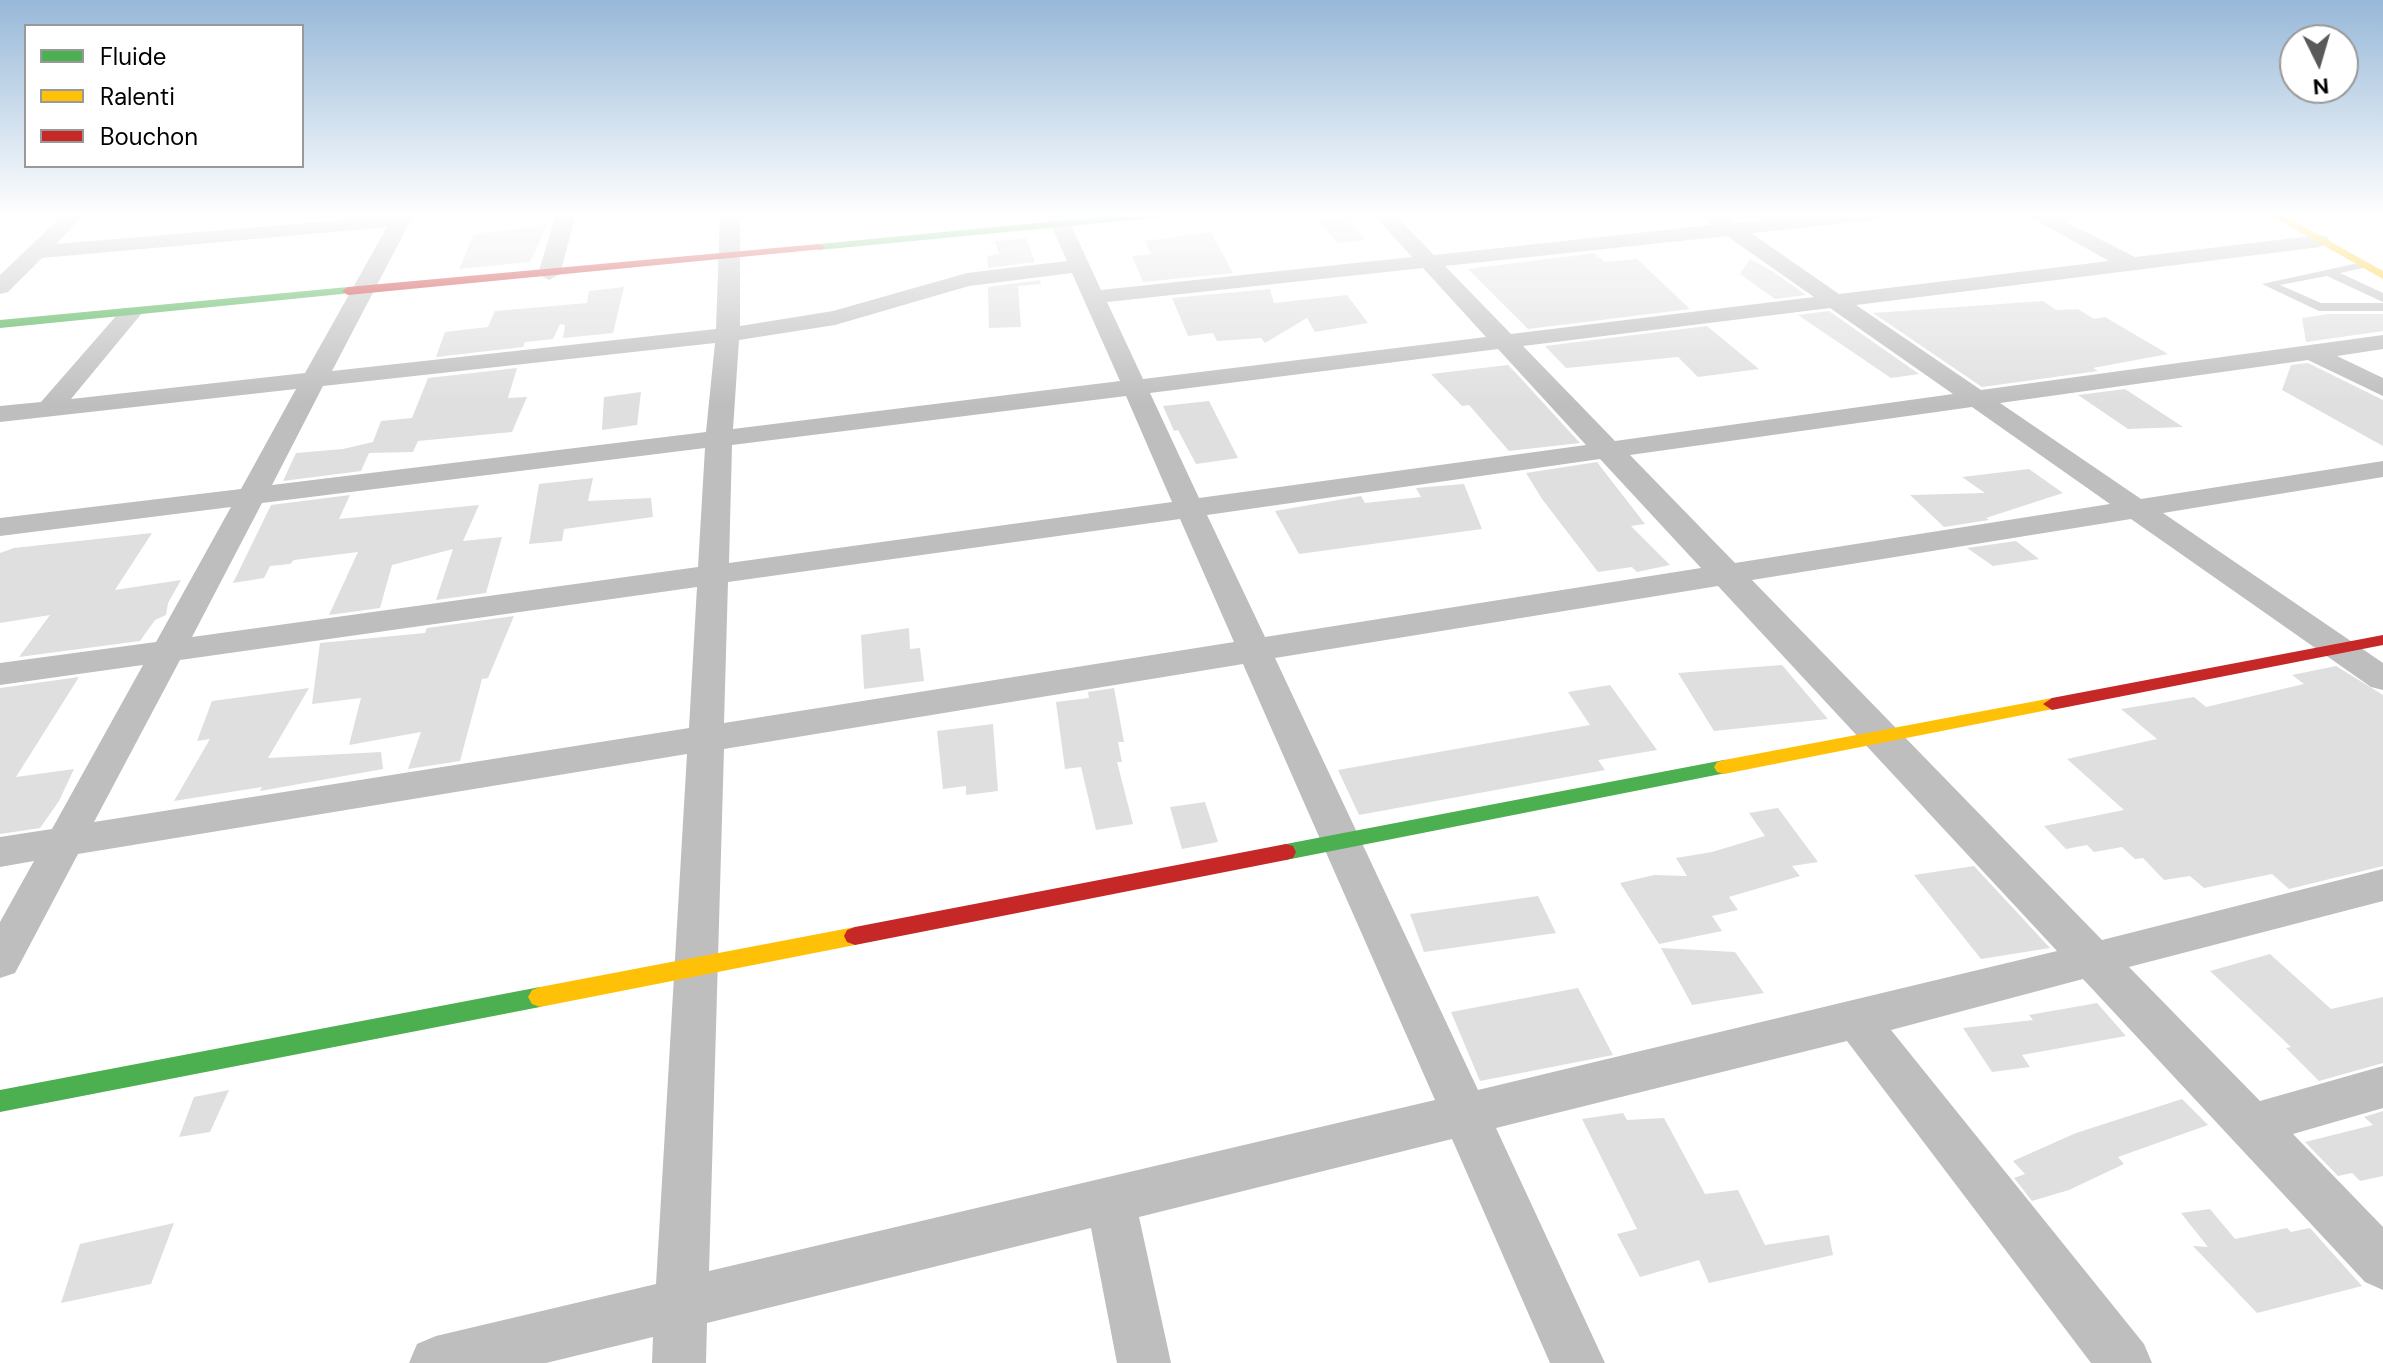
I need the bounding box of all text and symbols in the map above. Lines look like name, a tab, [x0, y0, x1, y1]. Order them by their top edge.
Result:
legend	[24, 24, 304, 168]
north arrow	[2279, 24, 2359, 104]
text: Fluide	[100, 41, 166, 72]
text: N	[2312, 71, 2330, 102]
text: Ralenti	[100, 81, 175, 112]
text: Bouchon	[100, 121, 198, 152]

